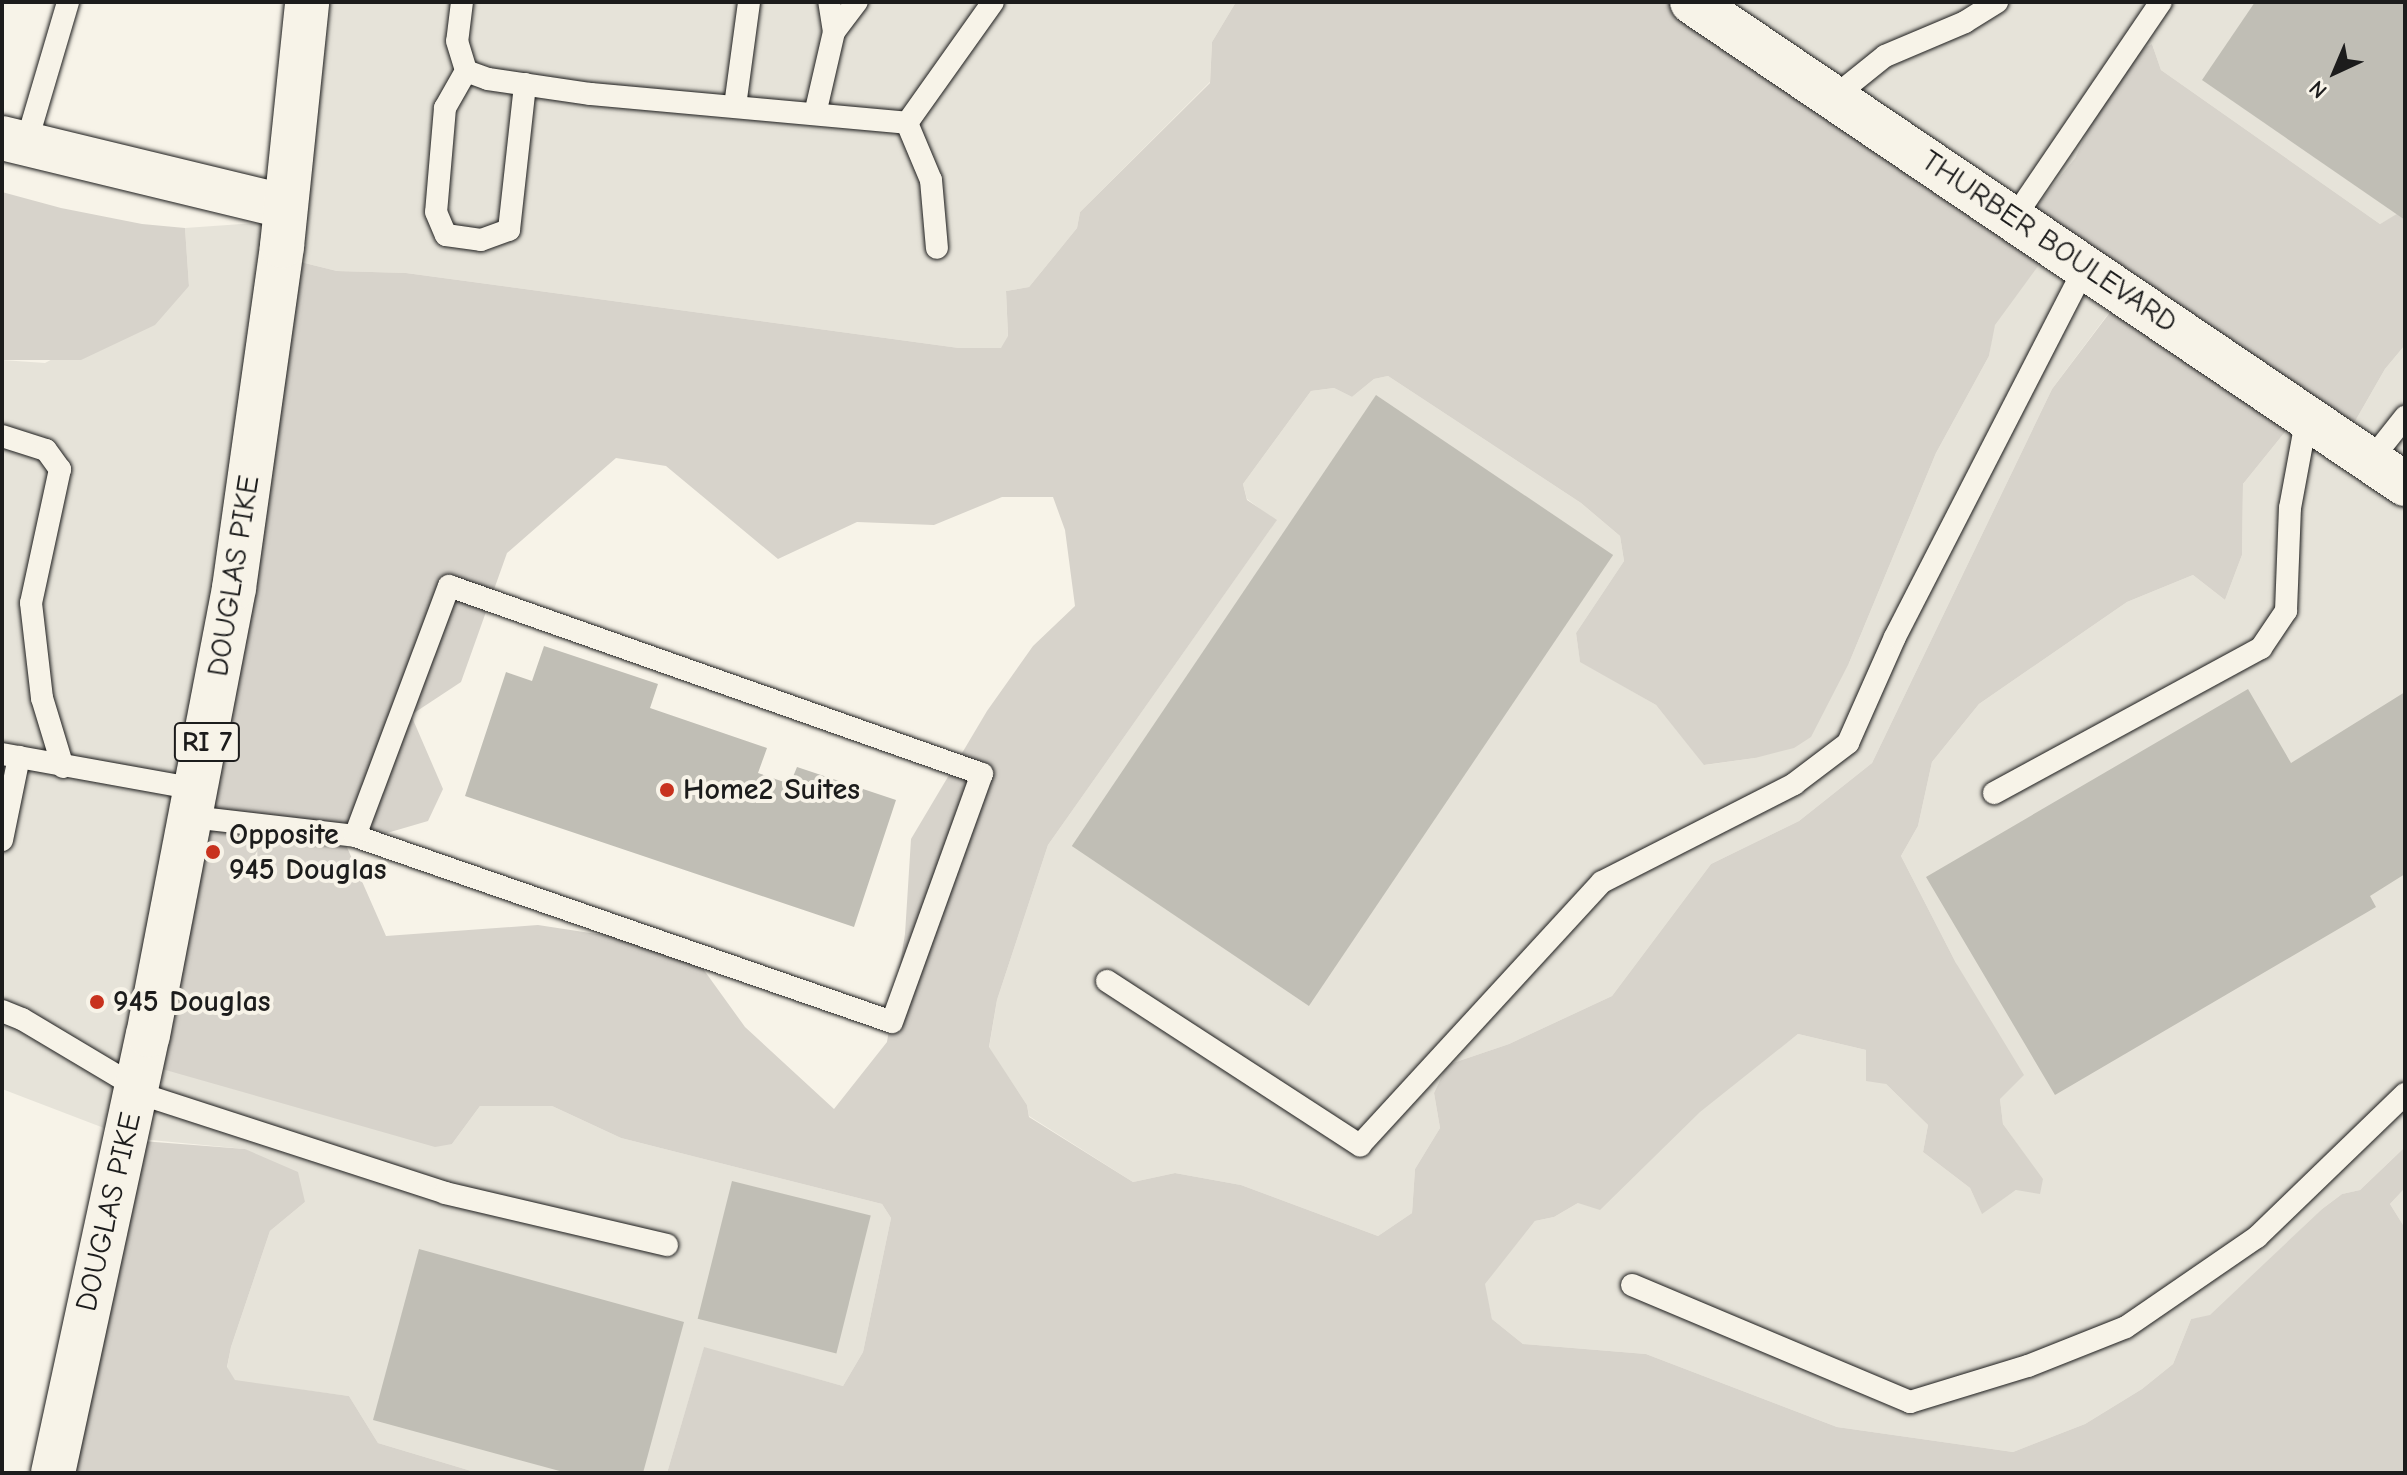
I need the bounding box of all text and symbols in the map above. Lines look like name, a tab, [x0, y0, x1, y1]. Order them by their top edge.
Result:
north arrow	[2295, 32, 2375, 112]
text: N	[2304, 75, 2333, 104]
street label: THURBER BOULEVARD	[1914, 143, 2184, 341]
street label: DOUGLAS PIKE	[200, 473, 268, 679]
road number: RI 7	[173, 718, 241, 766]
place label: Home2 Suites	[683, 772, 860, 808]
marker: Home2 Suites	[658, 781, 676, 799]
place label: Opposite 945 Douglas	[229, 817, 387, 888]
marker: Opposite 945 Douglas	[204, 843, 222, 861]
place label: 945 Douglas	[113, 984, 271, 1020]
marker: 945 Douglas	[88, 993, 106, 1011]
street label: DOUGLAS PIKE	[69, 1109, 149, 1315]

